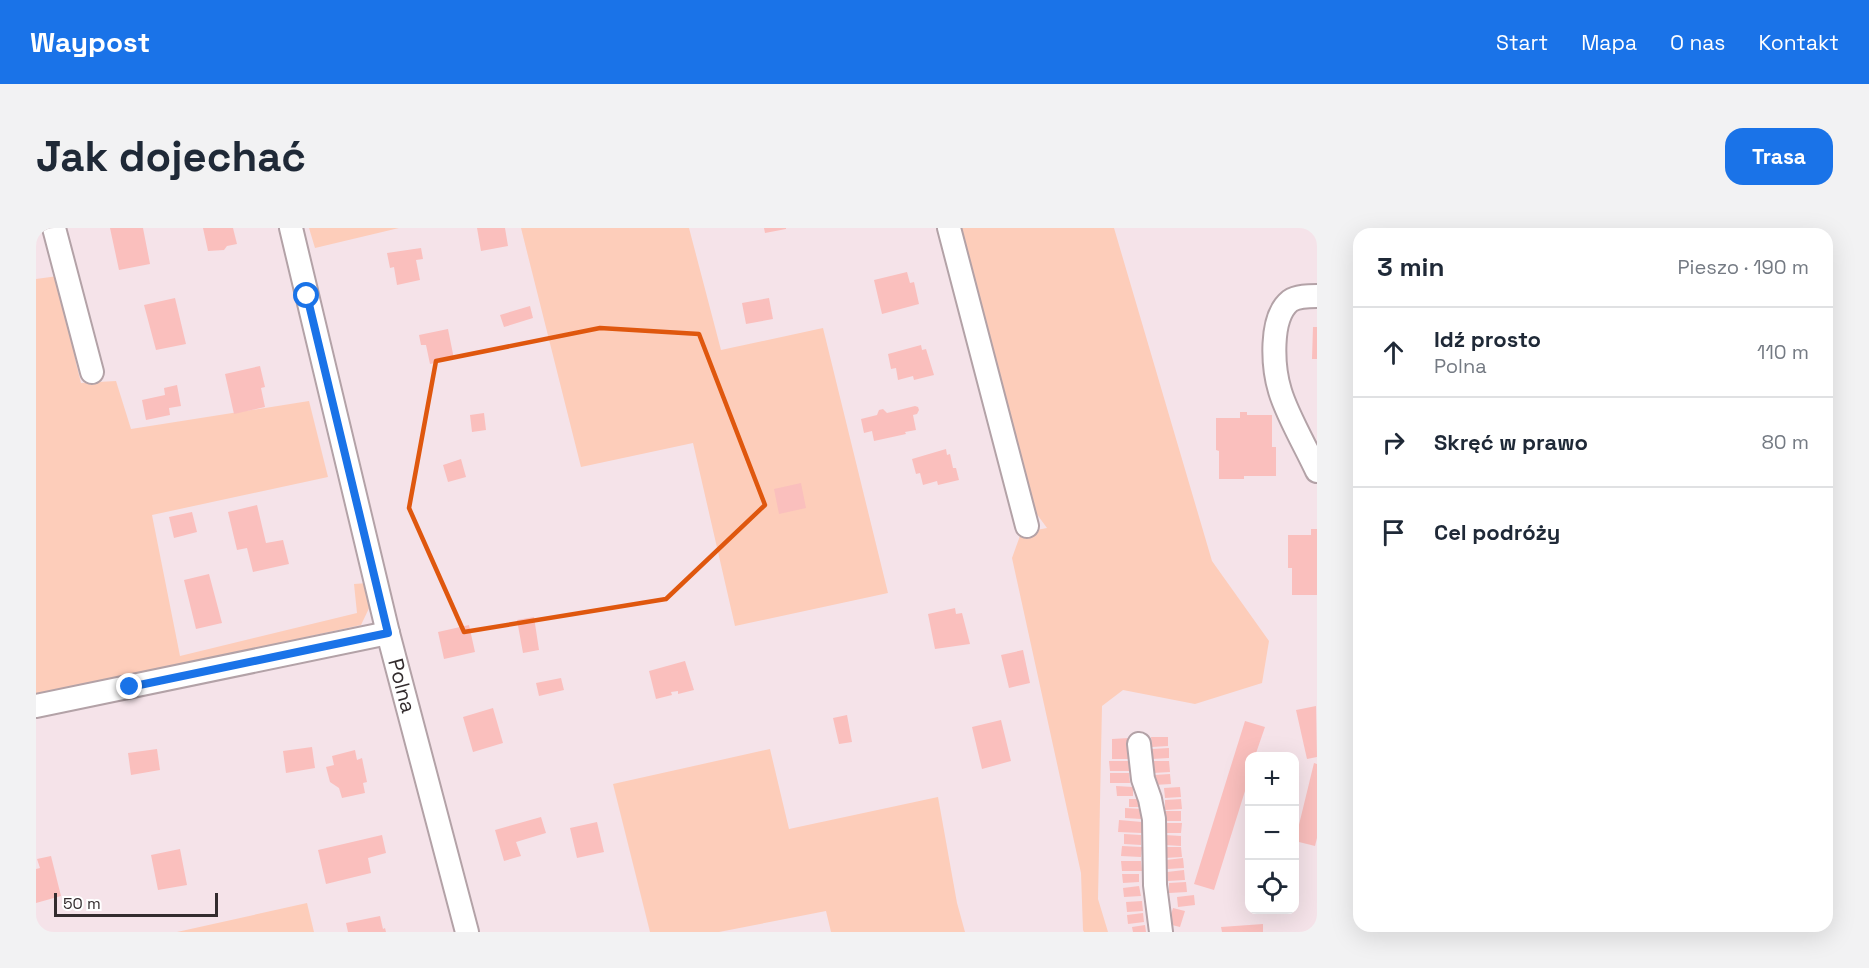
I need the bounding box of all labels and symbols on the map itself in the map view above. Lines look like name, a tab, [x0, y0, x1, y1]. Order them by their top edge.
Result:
route start	[293, 282, 319, 308]
street label: Polna	[382, 655, 423, 716]
route end	[116, 673, 142, 699]
scale bar	[54, 890, 218, 918]

